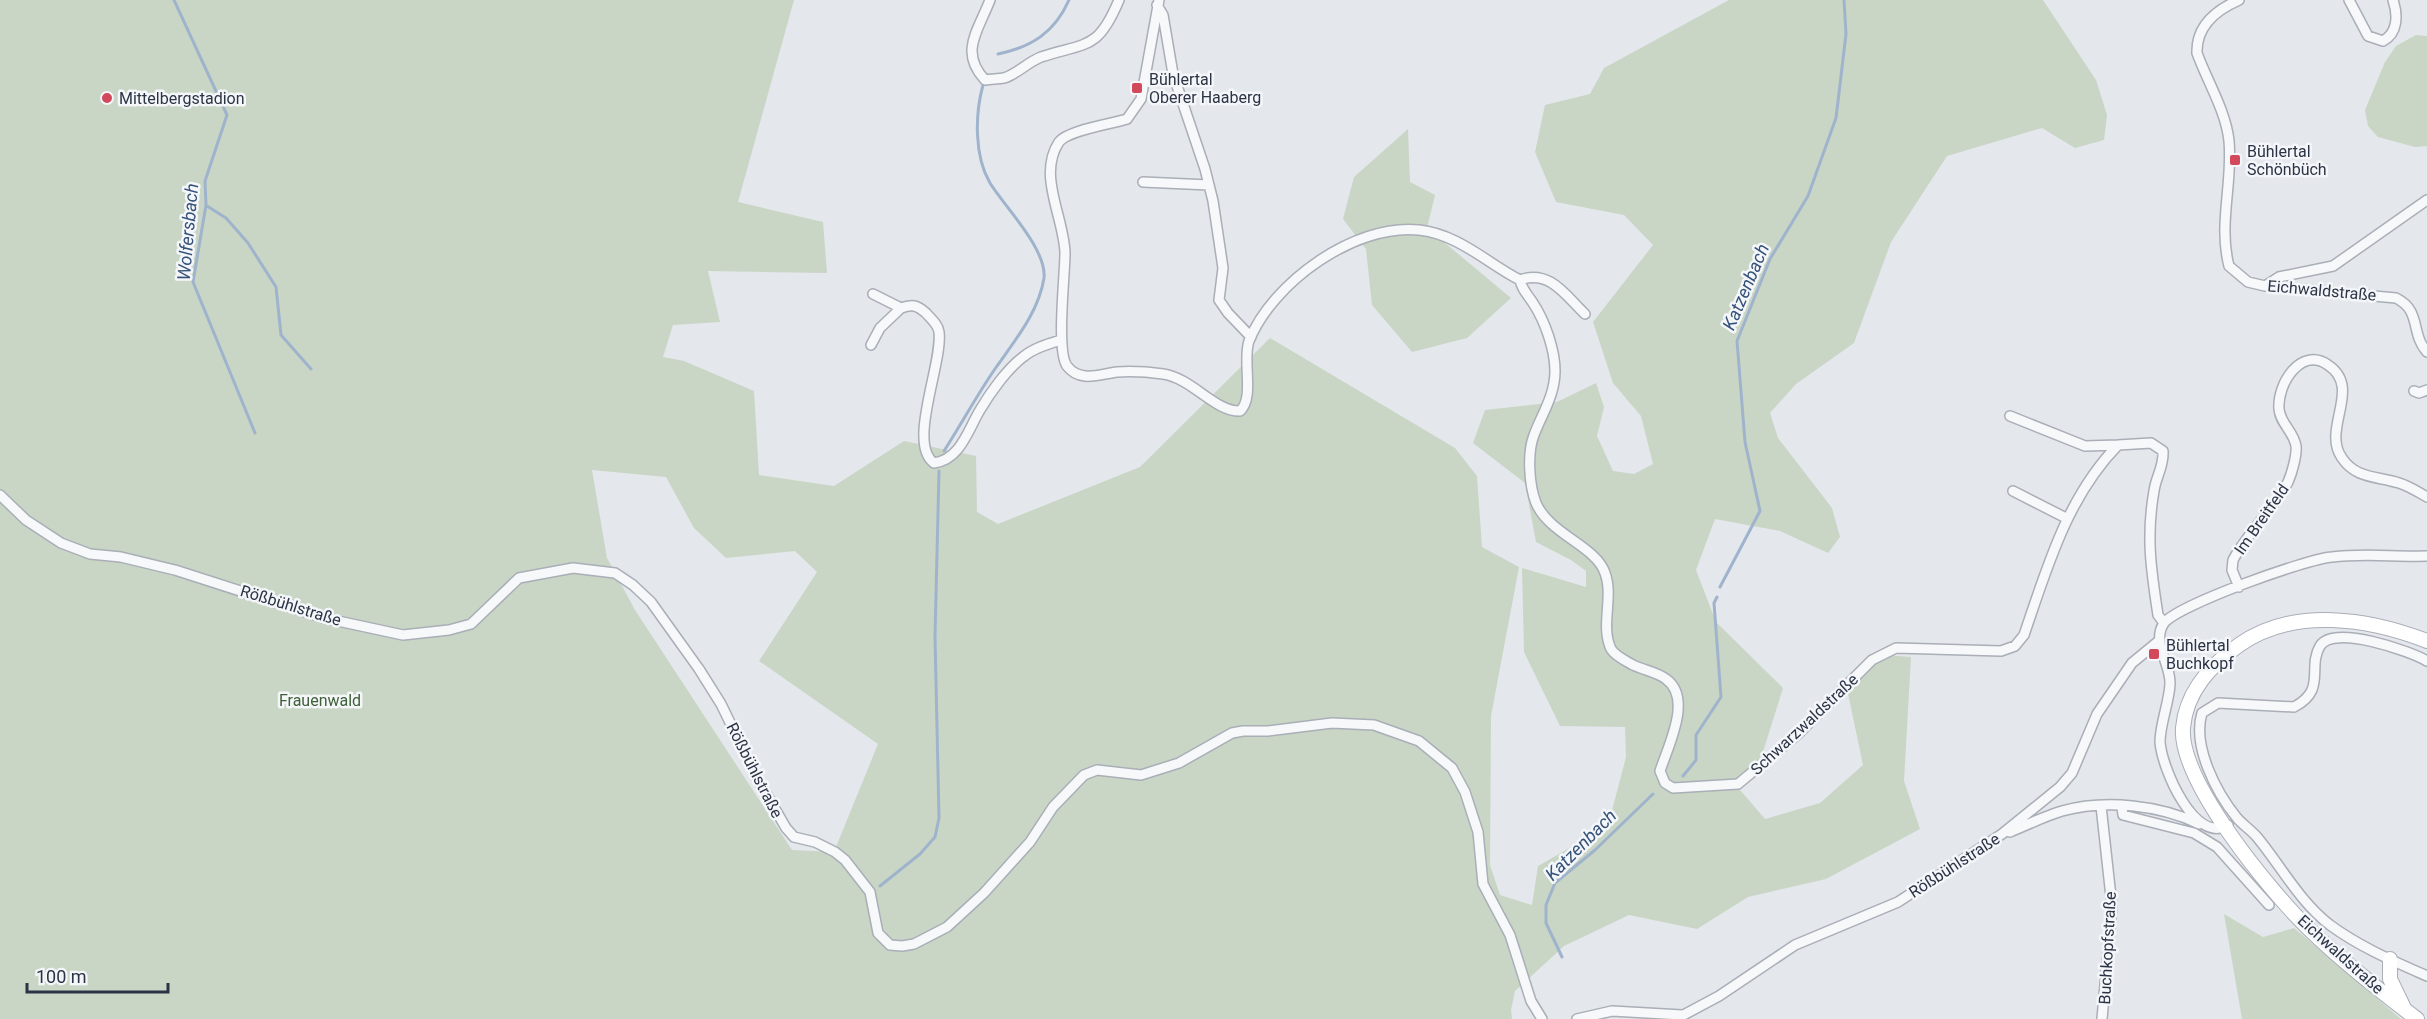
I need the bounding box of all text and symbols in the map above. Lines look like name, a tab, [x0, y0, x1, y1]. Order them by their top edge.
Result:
place label: Bühlertal Oberer Haaberg	[1149, 70, 1261, 107]
marker: Bühlertal Oberer Haaberg	[1130, 81, 1144, 95]
place label: Mittelbergstadion	[119, 89, 245, 108]
marker: Mittelbergstadion	[100, 91, 114, 105]
place label: Bühlertal Schönbüch	[2247, 142, 2327, 179]
marker: Bühlertal Schönbüch	[2228, 153, 2242, 167]
water label: Wolfersbach	[173, 182, 202, 281]
water label: Katzenbach	[1718, 241, 1773, 333]
street label: Eichwaldstraße	[2267, 276, 2377, 305]
street label: Im Breitfeld	[2230, 480, 2293, 558]
street label: Rößbühlstraße	[238, 581, 344, 630]
place label: Bühlertal Buchkopf	[2166, 636, 2234, 673]
marker: Bühlertal Buchkopf	[2147, 647, 2161, 661]
street label: Schwarzwaldstraße	[1747, 670, 1862, 779]
park label: Frauenwald	[279, 691, 361, 710]
street label: Rößbühlstraße	[722, 719, 787, 821]
water label: Katzenbach	[1541, 805, 1620, 884]
street label: Rößbühlstraße	[1905, 829, 2003, 902]
street label: Buchkopfstraße	[2095, 891, 2120, 1005]
street label: Eichwaldstraße	[2294, 911, 2388, 998]
scale bar	[27, 956, 168, 994]
text: 100 m	[36, 966, 87, 987]

